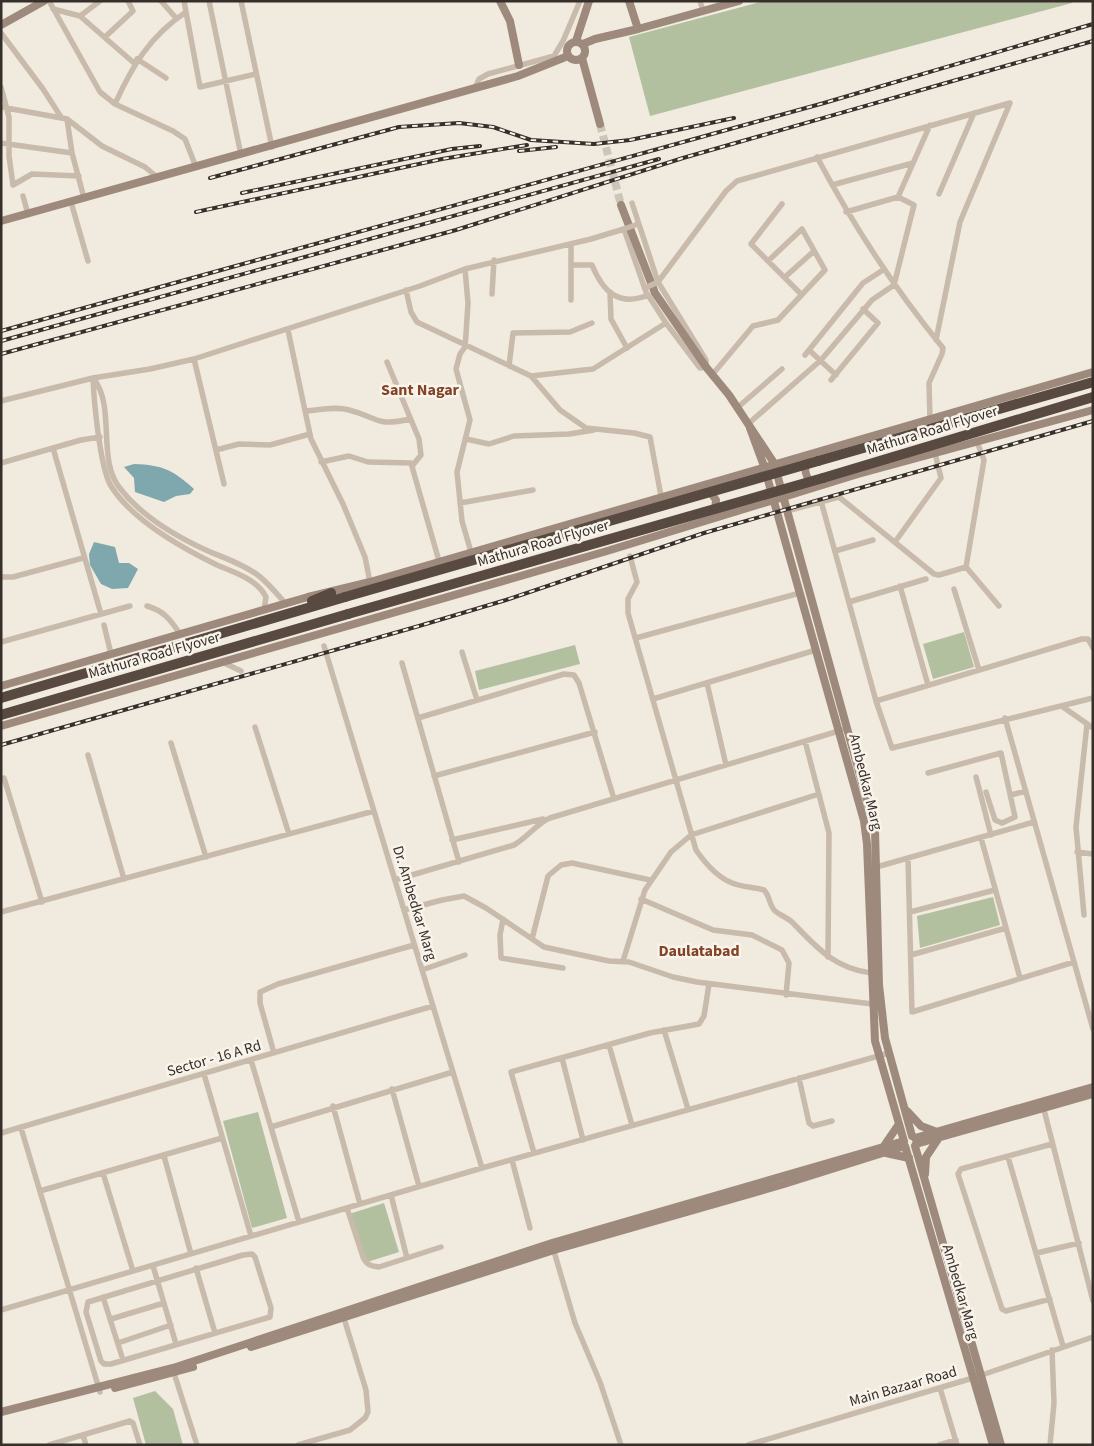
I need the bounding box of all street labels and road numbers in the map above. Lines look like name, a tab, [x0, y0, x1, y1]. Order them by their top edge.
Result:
street label: Mathura Road Flyover	[864, 400, 1001, 460]
street label: Mathura Road Flyover	[475, 514, 612, 572]
street label: Mathura Road Flyover	[86, 626, 223, 684]
street label: Ambedkar Marg	[843, 732, 888, 833]
street label: Dr. Ambedkar Marg	[387, 843, 442, 964]
street label: Sector - 16 A Rd	[165, 1035, 264, 1082]
street label: Ambedkar Marg	[937, 1242, 984, 1343]
street label: Main Bazaar Road	[847, 1361, 960, 1412]

